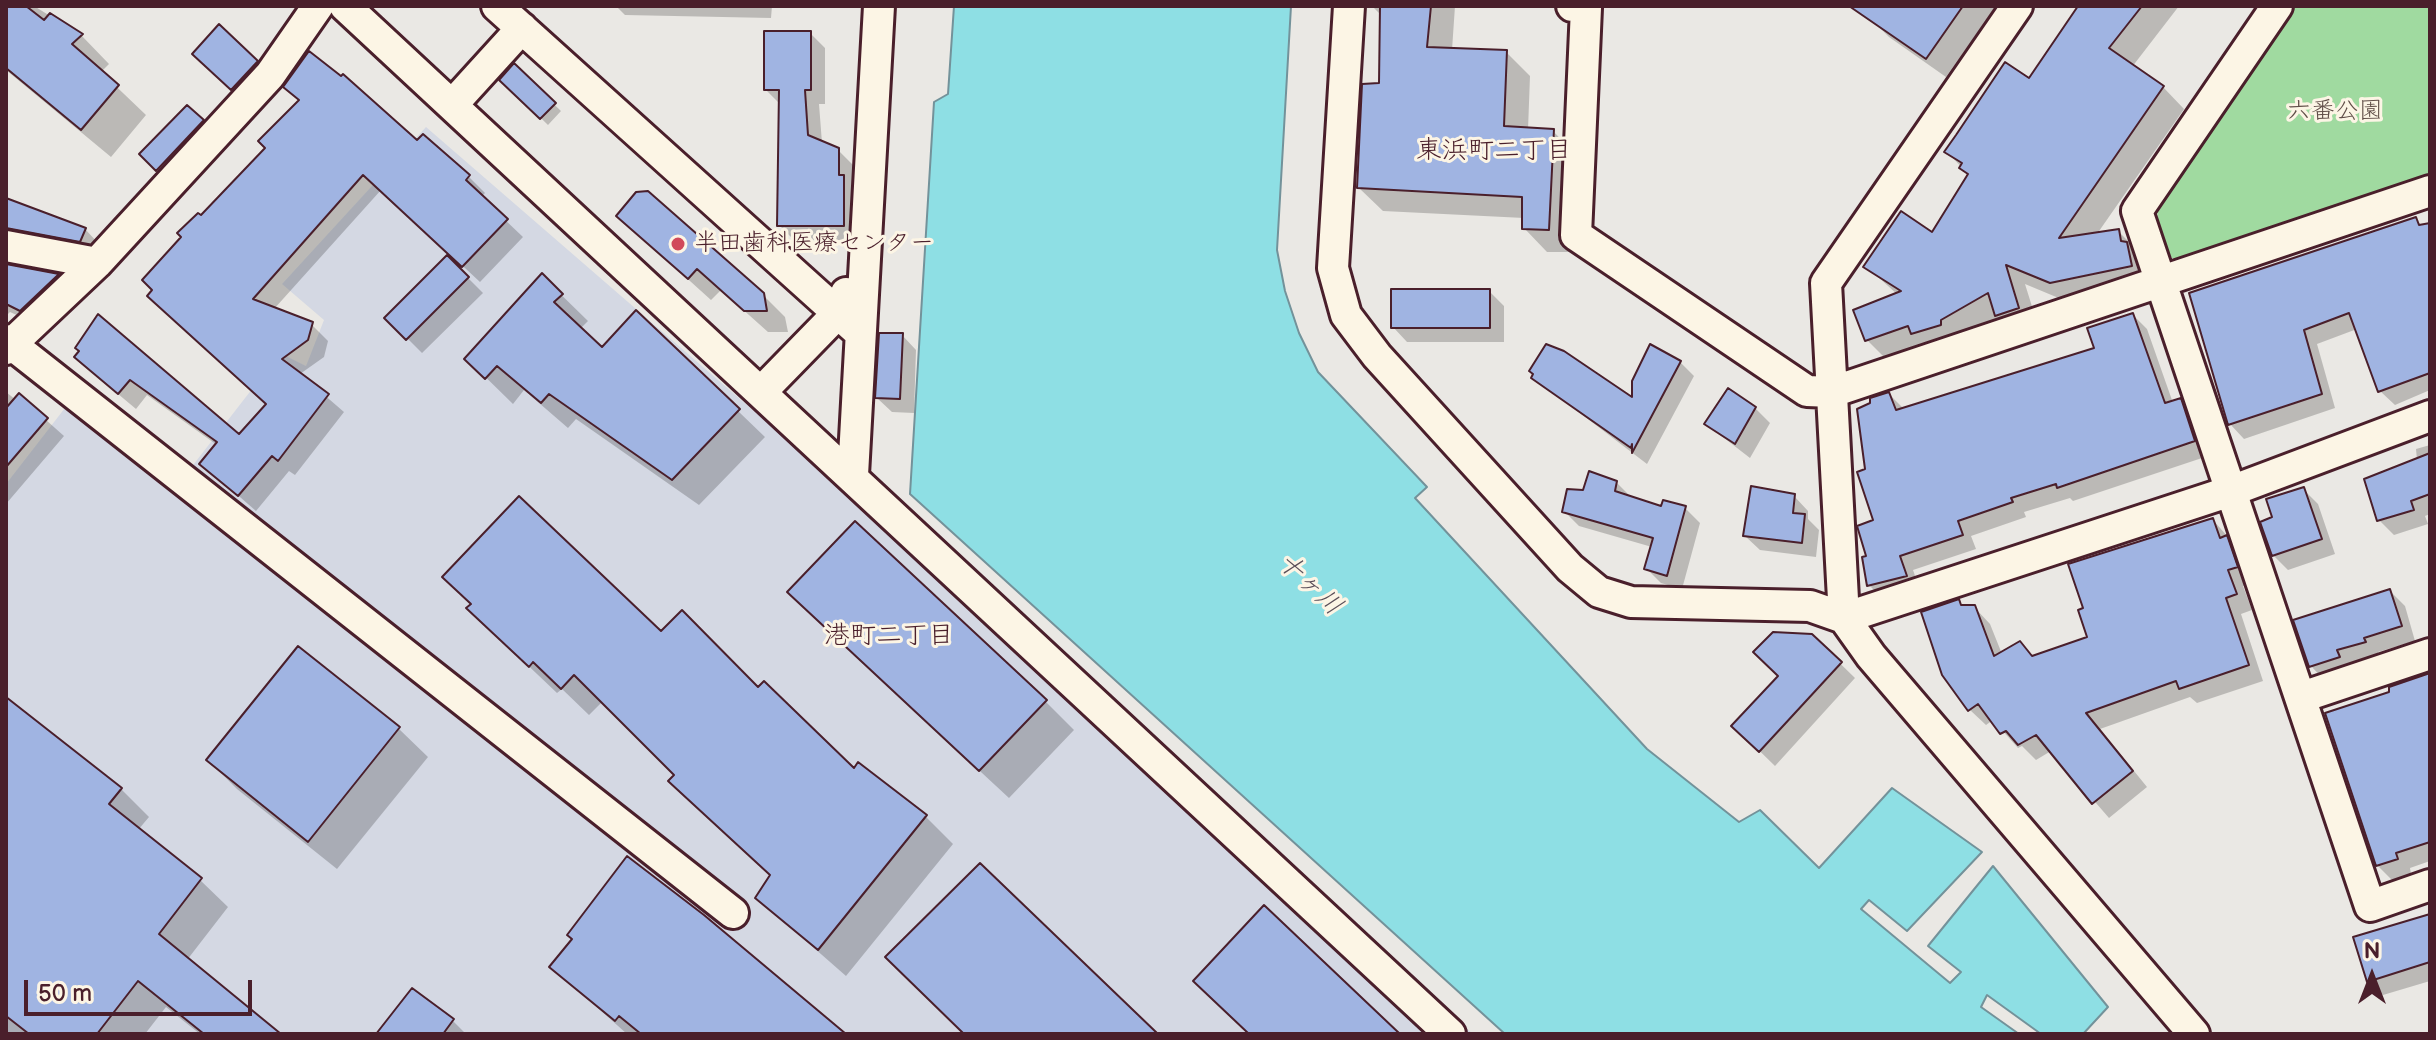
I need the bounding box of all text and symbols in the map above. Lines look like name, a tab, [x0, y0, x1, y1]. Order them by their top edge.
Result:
park label: 六番公園	[2287, 98, 2383, 126]
district label: 東浜町二丁目	[1416, 135, 1572, 167]
place label: 半田歯科医療センター	[694, 230, 934, 258]
marker: 半田歯科医療センター	[669, 235, 687, 253]
water label: 十ヶ川	[1270, 547, 1348, 623]
district label: 港町二丁目	[824, 620, 954, 652]
north arrow	[2332, 936, 2412, 1016]
text: N	[2364, 938, 2380, 965]
scale bar	[28, 964, 256, 1014]
text: 50 m	[38, 979, 92, 1008]

